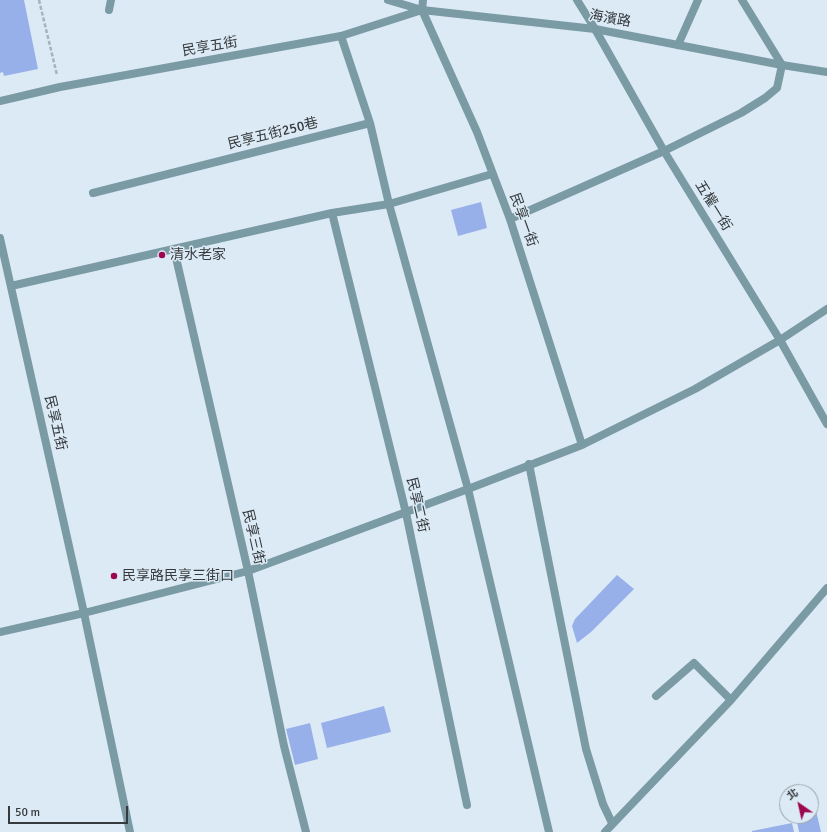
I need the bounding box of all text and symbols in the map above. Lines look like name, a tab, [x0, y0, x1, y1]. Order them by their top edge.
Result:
street label: 海濱路	[588, 7, 632, 31]
street label: 民享五街	[181, 34, 239, 60]
street label: 民享五街250巷	[226, 115, 320, 153]
street label: 五權一街	[691, 178, 735, 234]
street label: 民享一街	[506, 191, 540, 249]
place label: 清水老家	[170, 247, 226, 263]
marker: 清水老家	[157, 250, 167, 260]
street label: 民享五街	[41, 394, 69, 452]
street label: 民享二街	[403, 476, 431, 534]
street label: 民享三街	[239, 508, 267, 566]
place label: 民享路民享三街口	[122, 568, 234, 584]
marker: 民享路民享三街口	[109, 571, 119, 581]
north arrow	[779, 784, 819, 824]
text: 北	[784, 786, 801, 803]
scale bar	[10, 798, 130, 824]
text: 50 m	[15, 805, 40, 820]

